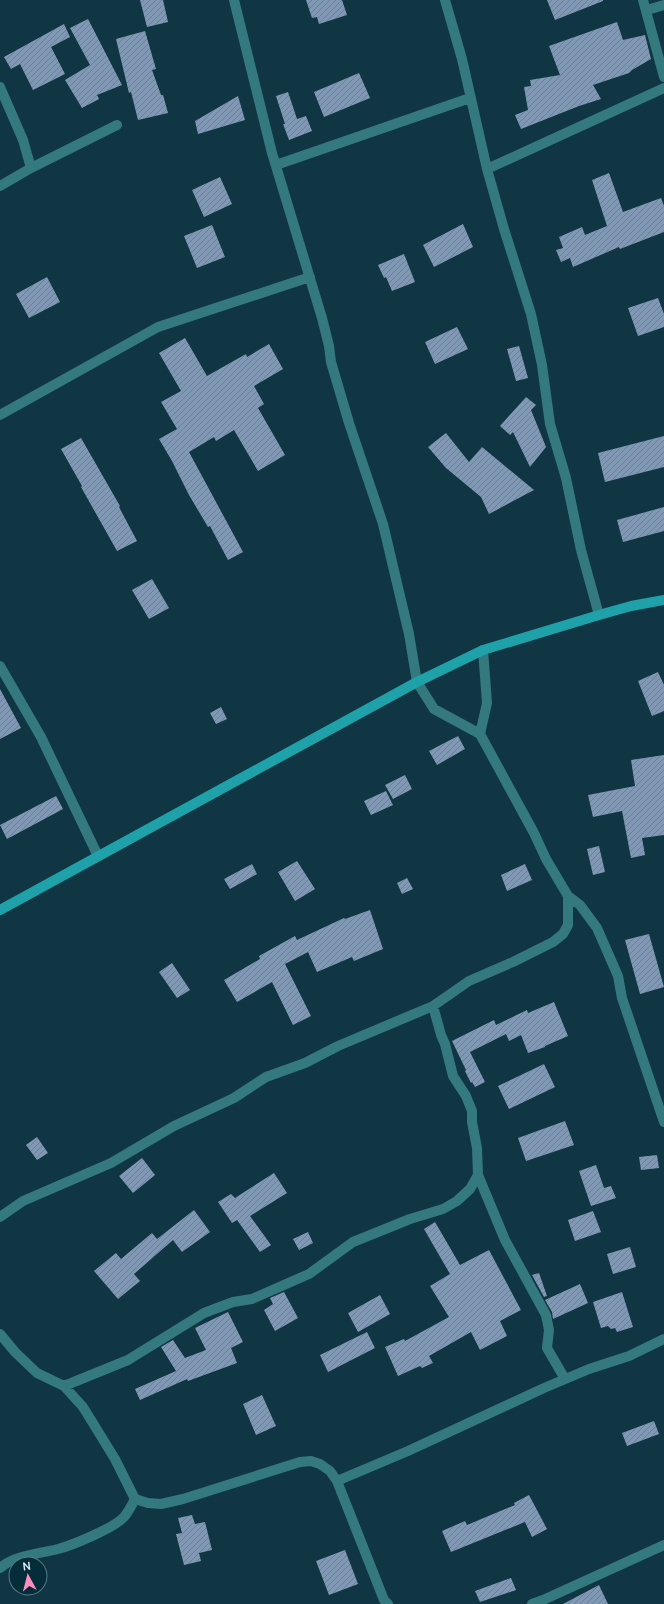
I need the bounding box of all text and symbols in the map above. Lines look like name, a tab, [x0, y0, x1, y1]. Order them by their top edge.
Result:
north arrow	[8, 1556, 48, 1596]
text: N	[22, 1558, 32, 1574]

